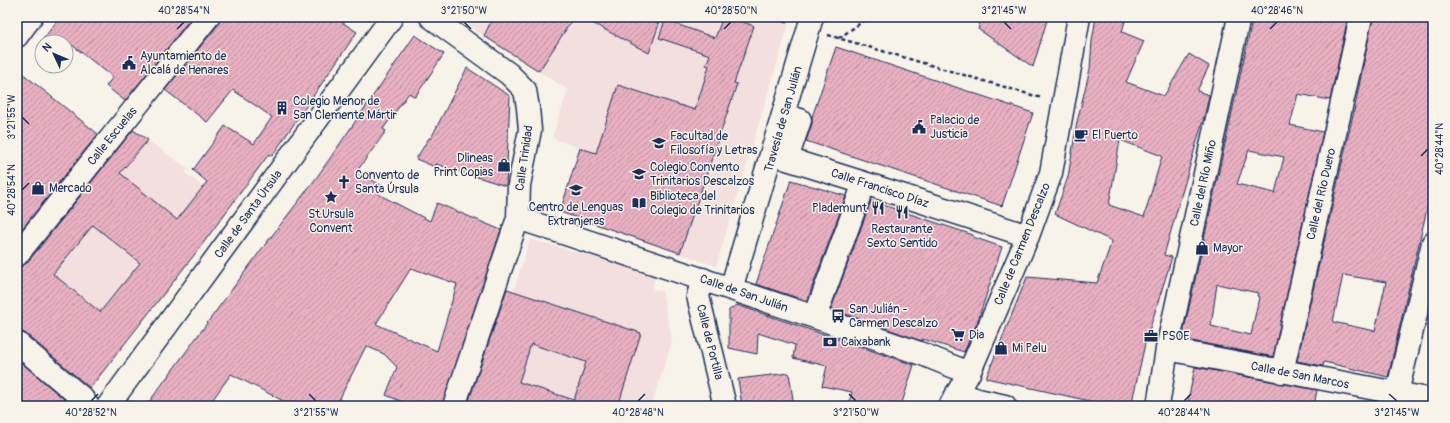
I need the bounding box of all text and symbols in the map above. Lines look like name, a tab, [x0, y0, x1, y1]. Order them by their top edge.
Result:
text: 40°28'54"N	[158, 5, 210, 17]
text: 3°21'50"W	[441, 5, 488, 17]
text: 40°28'50"N	[705, 5, 758, 17]
text: 3°21'45"W	[981, 5, 1027, 17]
text: 40°28'46"N	[1251, 5, 1303, 17]
north arrow	[34, 34, 74, 74]
text: N	[40, 40, 55, 55]
place label: Ayuntamiento de Alcalá de Henares	[140, 49, 229, 78]
public building icon: Ayuntamiento de Alcalá de Henares	[121, 55, 137, 71]
street label: Travesía de San Julián	[761, 64, 806, 174]
text: 3°21'55"W	[6, 94, 18, 139]
place label: Colegio Menor de San Clemente Mártir	[293, 94, 398, 123]
building icon: Colegio Menor de San Clemente Mártir	[274, 100, 290, 116]
street label: Calle Escuelas	[84, 104, 141, 168]
place label: Palacio de Justicia	[930, 113, 979, 142]
public building icon: Palacio de Justicia	[911, 119, 927, 135]
text: 40°28'44"N	[1434, 123, 1446, 175]
street label: Calle Trinidad	[512, 124, 537, 192]
cafe icon: El Puerto	[1073, 127, 1089, 143]
place label: El Puerto	[1092, 128, 1138, 143]
place label: Facultad de Filosofía y Letras	[670, 129, 758, 158]
school or university icon: Facultad de Filosofía y Letras	[651, 135, 667, 151]
street label: Calle del Río Miño	[1187, 138, 1220, 228]
street label: Calle del Río Duero	[1304, 146, 1339, 241]
place label: Dlineas Print Copias	[433, 151, 494, 180]
shop icon: Dlineas Print Copias	[496, 157, 512, 173]
place label: Colegio Convento Trinitarios Descalzos	[650, 160, 755, 189]
text: 40°28'54"N	[6, 164, 18, 216]
street label: Calle de Santa Úrsula	[211, 166, 286, 261]
school or university icon: Colegio Convento Trinitarios Descalzos	[631, 166, 647, 182]
street label: Calle Francisco Díaz	[829, 166, 931, 211]
place label: Convento de Santa Úrsula	[355, 168, 419, 197]
church icon: Convento de Santa Úrsula	[336, 174, 352, 190]
shop icon: Mercado	[30, 180, 46, 196]
street label: Calle de Carmen Descalzo	[991, 180, 1054, 308]
place label: Mercado	[49, 181, 92, 196]
school or university icon: Centro de Lenguas Extranjeras	[568, 182, 584, 198]
place icon: St.Ursula Convent	[323, 189, 339, 205]
place label: Biblioteca del Colegio de Trinitarios	[650, 189, 755, 218]
library icon: Biblioteca del Colegio de Trinitarios	[631, 195, 647, 211]
place label: Centro de Lenguas Extranjeras	[529, 200, 624, 229]
restaurant icon: Plademunt	[870, 200, 886, 216]
place label: Plademunt	[812, 201, 867, 216]
restaurant icon: Restaurante Sexto Sentido	[894, 204, 910, 220]
place label: St.Ursula Convent	[308, 207, 354, 236]
place label: Restaurante Sexto Sentido	[866, 222, 938, 251]
shop icon: Mayor	[1194, 240, 1210, 256]
place label: Mayor	[1213, 241, 1244, 256]
street label: Calle de San Julián	[698, 271, 790, 316]
place label: San Julián - Carmen Descalzo	[849, 302, 939, 331]
street label: Calle de Portilla	[693, 303, 726, 382]
bus stop icon: San Julián - Carmen Descalzo	[830, 308, 846, 324]
supermarket icon: Dia	[950, 327, 966, 343]
place label: Dia	[969, 328, 985, 343]
office icon: PSOE	[1143, 328, 1159, 344]
place label: PSOE	[1162, 329, 1189, 344]
bank icon: Caixabank	[822, 334, 838, 350]
place label: Caixabank	[841, 335, 891, 350]
shop icon: Mi Pelu	[993, 340, 1009, 356]
place label: Mi Pelu	[1012, 341, 1047, 356]
street label: Calle de San Marcos	[1250, 359, 1351, 392]
text: 40°28'52"N	[65, 407, 117, 419]
text: 3°21'55"W	[294, 407, 339, 419]
text: 40°28'48"N	[612, 407, 664, 419]
text: 3°21'50"W	[833, 407, 880, 419]
text: 40°28'44"N	[1158, 407, 1210, 419]
text: 3°21'45"W	[1374, 407, 1420, 419]

